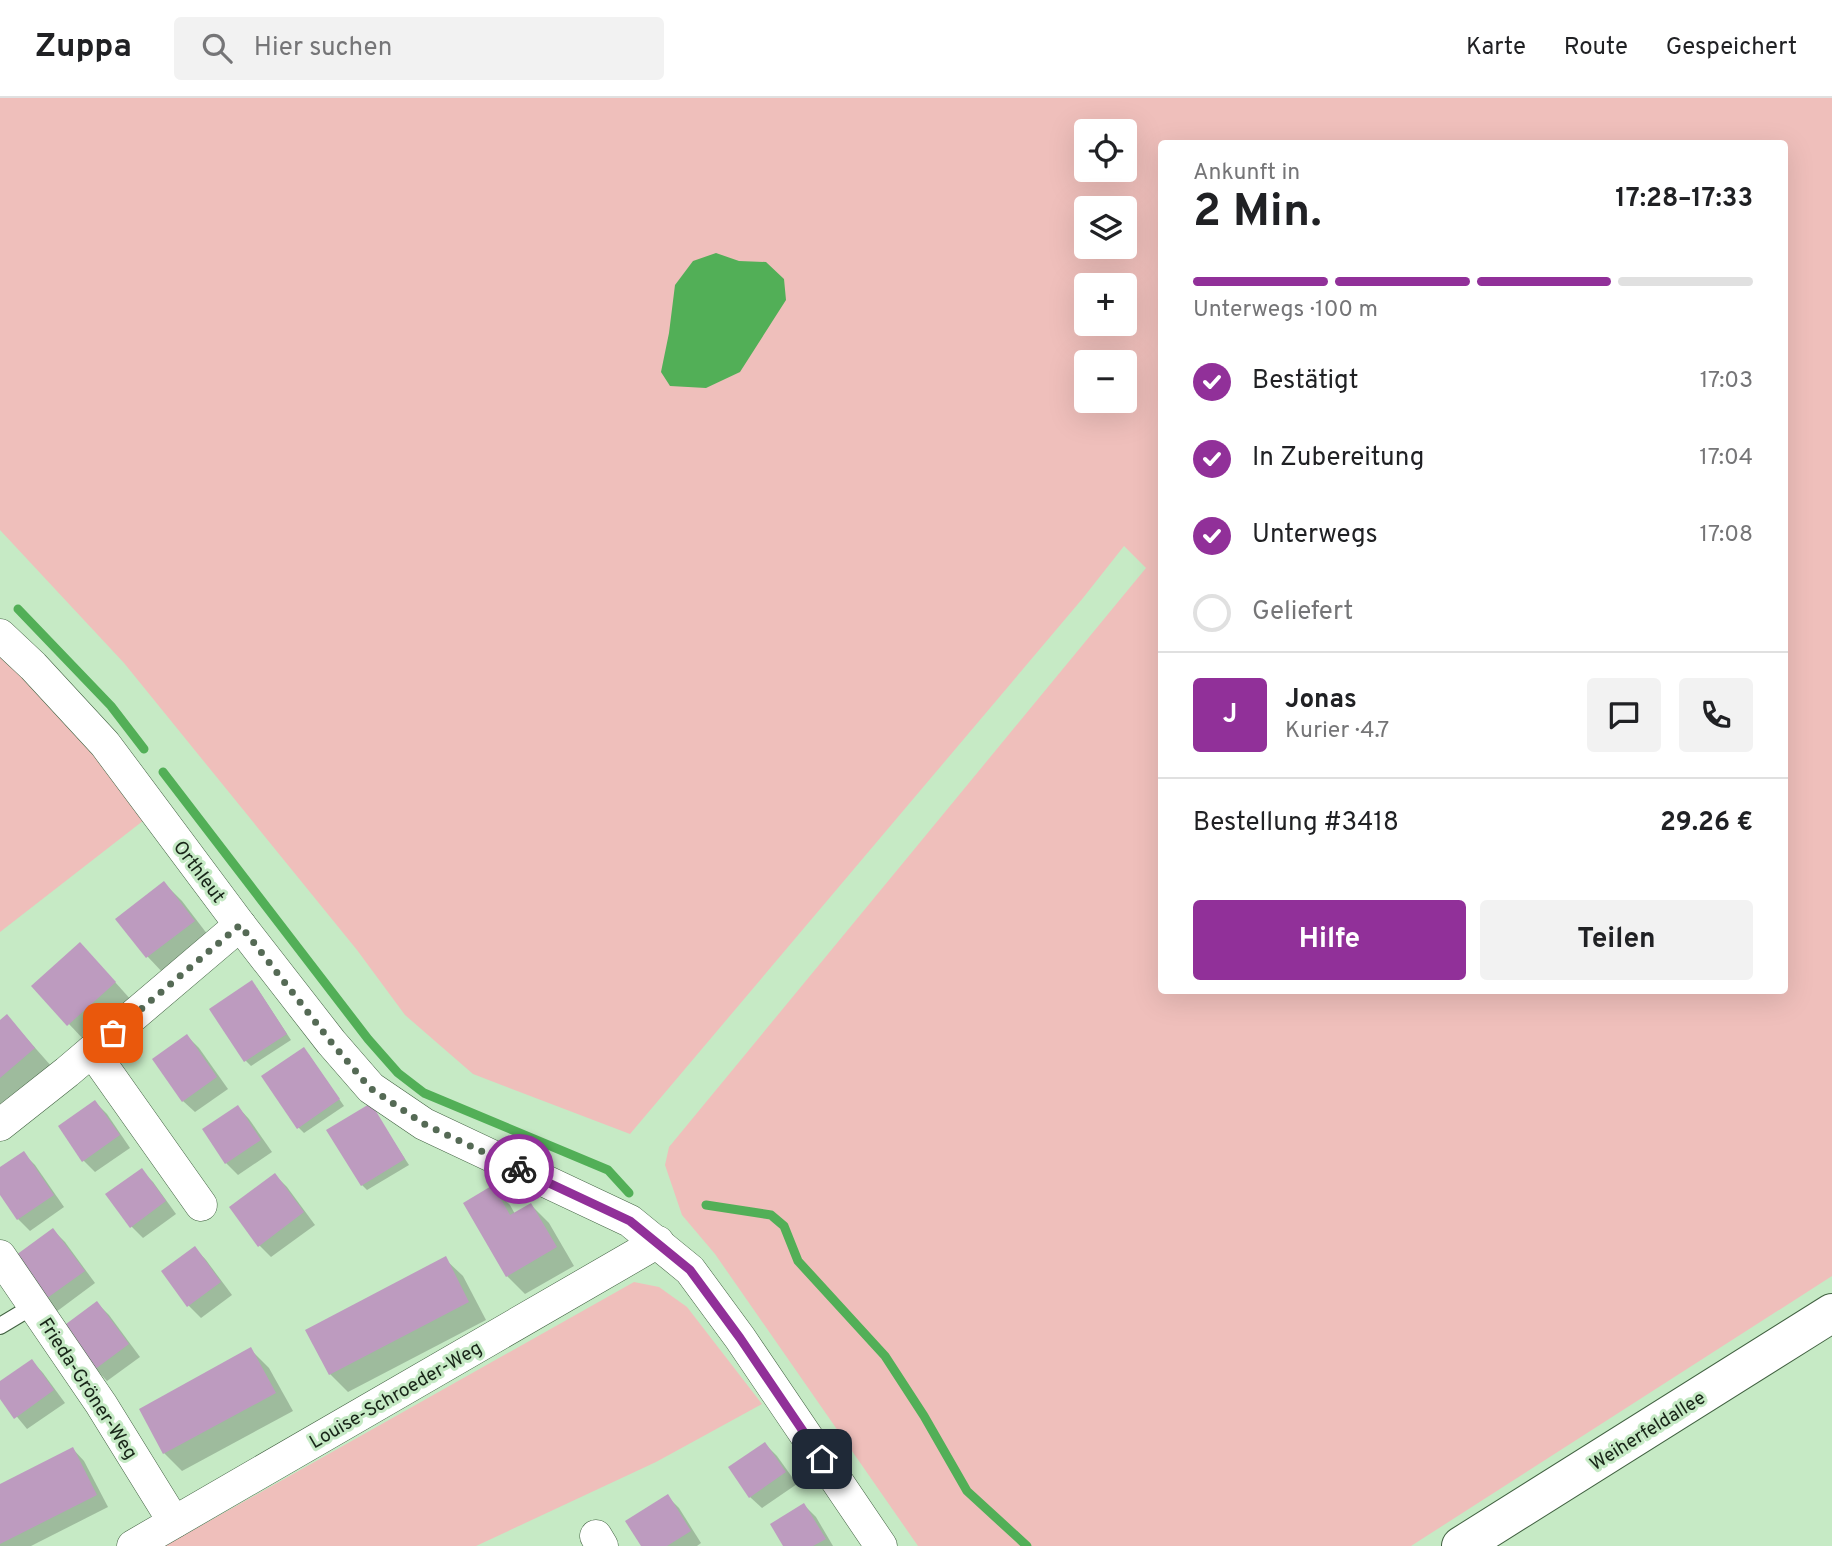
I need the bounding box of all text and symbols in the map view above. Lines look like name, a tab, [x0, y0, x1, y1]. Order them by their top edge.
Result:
search box	[174, 17, 664, 80]
text: Zuppa	[35, 27, 132, 69]
icon: search	[198, 29, 236, 67]
text: Hier suchen	[254, 32, 393, 65]
text: Karte	[1466, 33, 1526, 63]
text: Route	[1564, 33, 1628, 63]
text: Gespeichert	[1666, 33, 1797, 63]
map controls	[1074, 119, 1137, 413]
button: locate	[1074, 119, 1137, 182]
text: Ankunft in	[1193, 159, 1300, 188]
text: 17:28–17:33	[1615, 183, 1753, 216]
text: 2 Min.	[1193, 184, 1322, 243]
button: layers	[1074, 196, 1137, 259]
button: +	[1074, 273, 1137, 336]
text: Unterwegs · 100 m	[1193, 296, 1378, 325]
button: −	[1074, 350, 1137, 413]
icon: check	[1193, 363, 1231, 401]
text: Bestätigt	[1252, 365, 1359, 398]
text: 17:03	[1700, 367, 1753, 396]
icon: check	[1193, 440, 1231, 478]
text: In Zubereitung	[1252, 442, 1424, 475]
text: 17:04	[1699, 444, 1753, 473]
icon: check	[1193, 517, 1231, 555]
text: Unterwegs	[1252, 519, 1378, 552]
text: 17:08	[1699, 521, 1753, 550]
text: Geliefert	[1252, 596, 1353, 629]
button: chat	[1587, 678, 1661, 752]
button: phone	[1679, 678, 1753, 752]
text: Jonas	[1285, 684, 1357, 717]
text: J	[1223, 699, 1237, 732]
text: Kurier · 4.7	[1285, 717, 1389, 746]
text: Bestellung #3418	[1193, 807, 1399, 840]
text: 29.26 €	[1660, 807, 1753, 840]
street label: Orthleut	[167, 836, 230, 908]
button: Hilfe	[1193, 900, 1466, 980]
button: Teilen	[1480, 900, 1753, 980]
pin	[83, 1003, 143, 1063]
icon: bag	[94, 1014, 132, 1052]
courier	[484, 1134, 554, 1204]
icon: bike	[500, 1150, 538, 1188]
street label: Frieda-Gröner-Weg	[33, 1314, 142, 1464]
street label: Louise-Schroeder-Weg	[305, 1337, 487, 1455]
street label: Weiherfeldallee	[1586, 1387, 1710, 1477]
pin	[792, 1429, 852, 1489]
icon: home	[803, 1440, 841, 1478]

